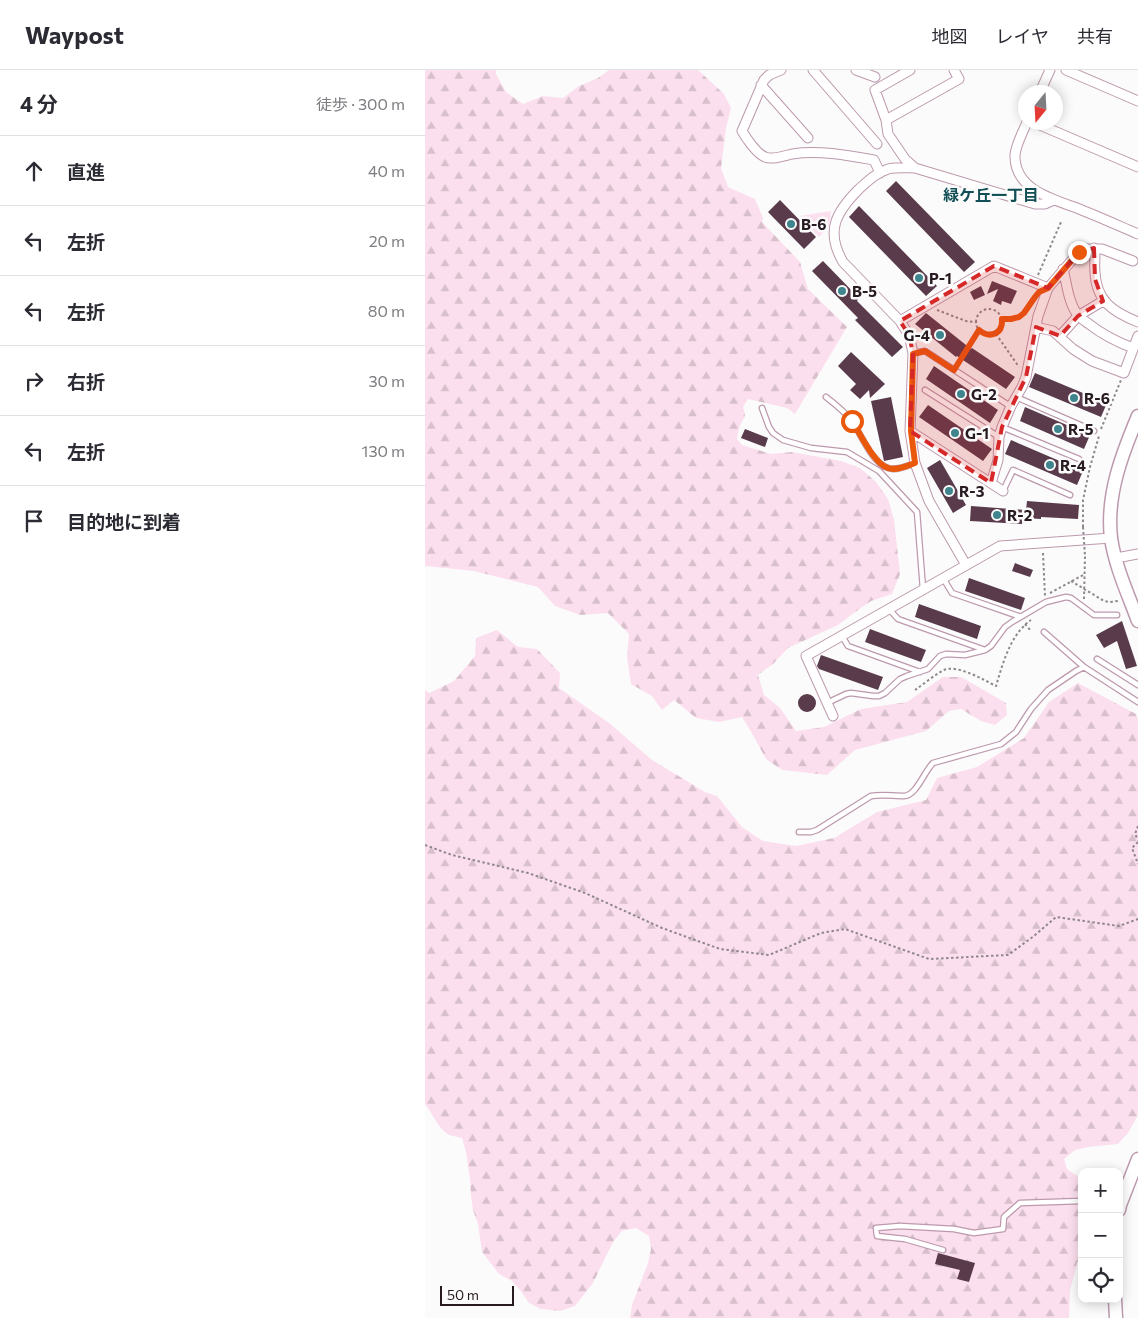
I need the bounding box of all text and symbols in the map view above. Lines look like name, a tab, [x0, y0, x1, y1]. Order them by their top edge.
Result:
text: Waypost	[25, 20, 124, 49]
text: 地図	[932, 25, 968, 47]
text: レイヤ	[996, 25, 1049, 47]
text: 共有	[1077, 25, 1113, 47]
north arrow	[1018, 85, 1063, 130]
text: 4 分	[20, 91, 58, 116]
text: 徒歩 · 300 m	[316, 94, 405, 113]
icon: ahead	[20, 157, 48, 185]
text: 直進	[67, 160, 105, 183]
text: 40 m	[368, 161, 405, 180]
district label: 緑ケ丘一丁目	[943, 185, 1039, 204]
place label: B-6	[801, 215, 827, 233]
marker: B-6	[785, 218, 797, 230]
icon: left	[20, 227, 48, 255]
text: 左折	[67, 230, 105, 253]
text: 20 m	[369, 231, 405, 250]
route end	[1068, 241, 1091, 264]
place label: P-1	[929, 269, 952, 287]
marker: P-1	[913, 272, 925, 284]
place label: B-5	[852, 282, 877, 300]
marker: B-5	[836, 285, 848, 297]
icon: left	[20, 297, 48, 325]
text: 左折	[67, 300, 105, 323]
text: 80 m	[368, 301, 405, 320]
place label: G-4	[903, 326, 930, 344]
marker: G-4	[934, 329, 946, 341]
icon: right	[20, 367, 48, 395]
text: 右折	[67, 370, 105, 393]
text: 30 m	[368, 371, 405, 390]
place label: G-2	[971, 385, 997, 403]
marker: G-2	[955, 388, 967, 400]
place label: R-6	[1084, 389, 1110, 407]
marker: R-6	[1068, 392, 1080, 404]
route start	[841, 410, 864, 433]
place label: R-5	[1068, 420, 1094, 438]
marker: R-5	[1052, 423, 1064, 435]
place label: G-1	[965, 424, 989, 442]
marker: G-1	[949, 427, 961, 439]
icon: left	[20, 437, 48, 465]
text: 左折	[67, 440, 105, 463]
text: 130 m	[362, 441, 405, 460]
place label: R-4	[1060, 456, 1086, 474]
marker: R-4	[1044, 459, 1056, 471]
place label: R-3	[959, 482, 985, 500]
marker: R-3	[943, 485, 955, 497]
place label: R-2	[1007, 506, 1032, 524]
icon: arrive	[20, 507, 48, 535]
marker: R-2	[991, 509, 1003, 521]
text: 目的地に到着	[67, 510, 181, 533]
map controls	[1078, 1168, 1123, 1303]
button: +	[1078, 1168, 1123, 1213]
button: −	[1078, 1213, 1123, 1258]
button: locate	[1078, 1258, 1123, 1303]
scale bar	[440, 1283, 514, 1306]
text: 50 m	[447, 1286, 479, 1303]

